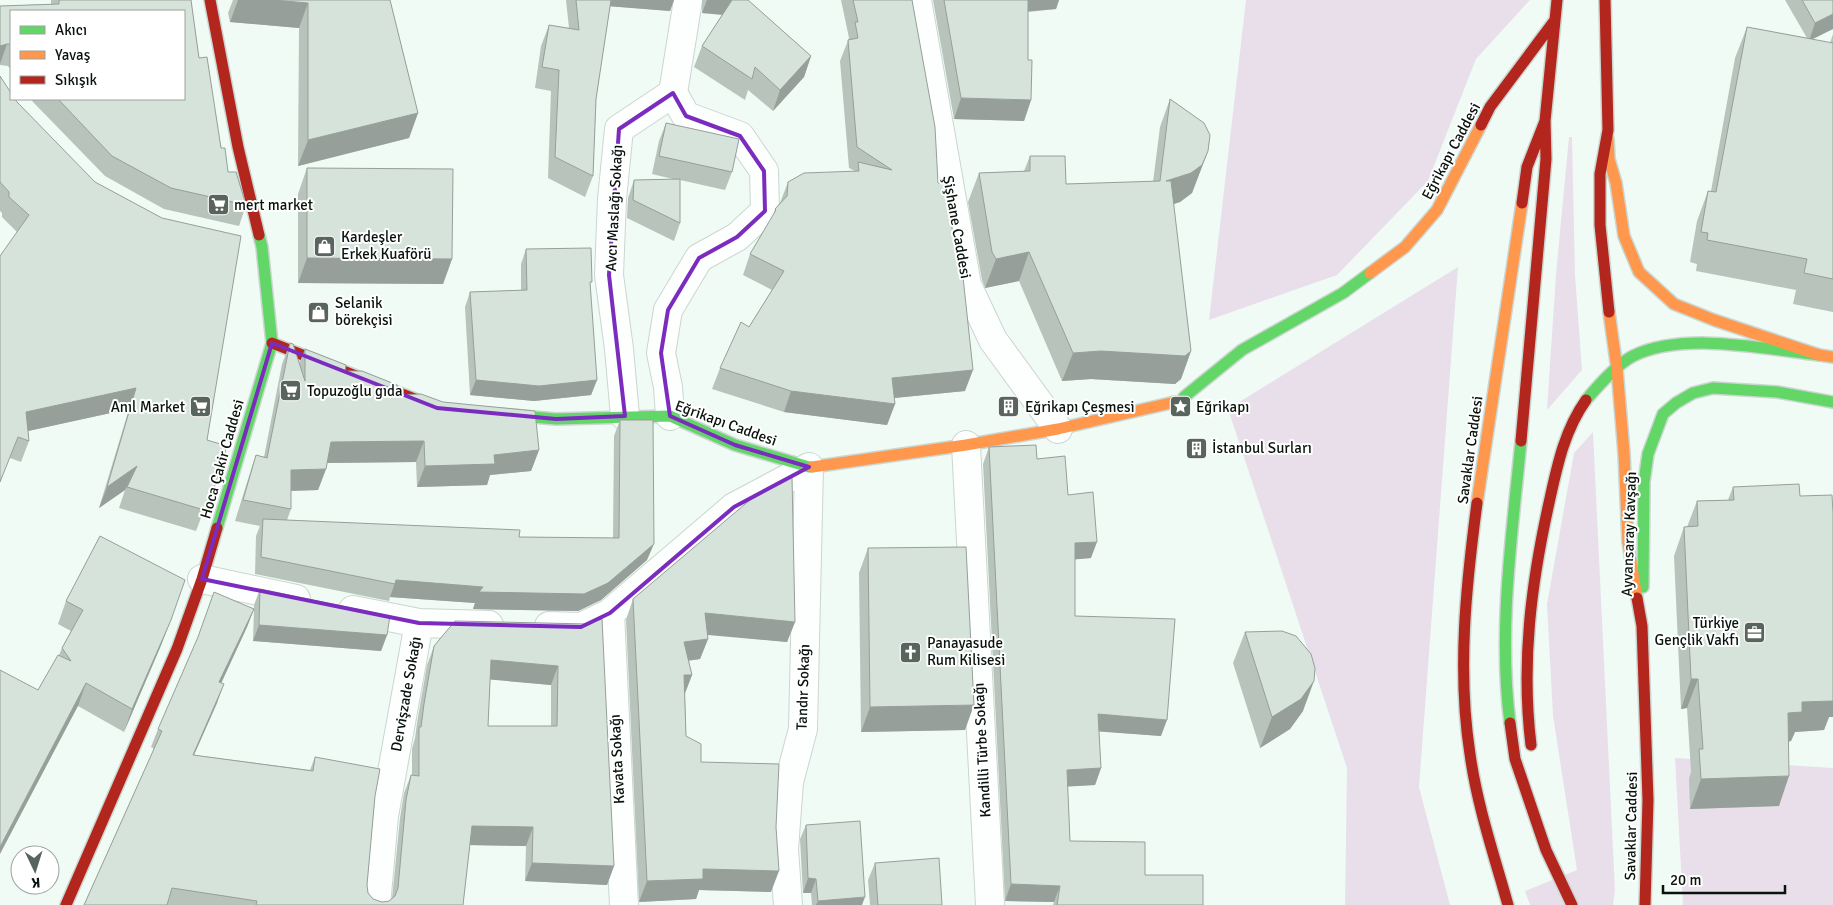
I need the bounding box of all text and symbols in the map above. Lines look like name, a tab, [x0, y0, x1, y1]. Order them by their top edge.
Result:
legend	[10, 10, 185, 100]
text: Akıcı	[55, 21, 87, 39]
text: Yavaş	[55, 46, 91, 64]
text: Sıkışık	[55, 71, 98, 89]
street label: Eğrikapı Caddesi	[1418, 99, 1484, 203]
street label: Avcı Maslağı Sokağı	[602, 144, 626, 272]
street label: Şişhane Caddesi	[939, 174, 975, 280]
supermarket icon: mert market	[206, 193, 230, 217]
place label: mert market	[234, 196, 313, 214]
place label: Kardeşler Erkek Kuaförü	[341, 228, 431, 263]
shop icon: Kardeşler Erkek Kuaförü	[313, 234, 337, 258]
place label: Selanik börekçisi	[335, 294, 393, 329]
shop icon: Selanik börekçisi	[307, 300, 331, 324]
supermarket icon: Topuzoğlu gıda	[279, 379, 303, 403]
place label: Topuzoğlu gıda	[307, 382, 403, 400]
supermarket icon: Anıl Market	[189, 395, 213, 419]
building icon: Eğrikapı Çeşmesi	[997, 395, 1021, 419]
place icon: Eğrikapı	[1168, 395, 1192, 419]
street label: Savaklar Caddesi	[1454, 395, 1486, 505]
street label: Eğrikapı Caddesi	[673, 396, 779, 450]
street label: Hoca Çakir Caddesi	[196, 397, 248, 521]
place label: Anıl Market	[111, 398, 185, 416]
place label: Eğrikapı Çeşmesi	[1025, 398, 1135, 416]
place label: Eğrikapı	[1196, 398, 1249, 416]
building icon: İstanbul Surları	[1184, 436, 1208, 460]
place label: İstanbul Surları	[1212, 439, 1312, 457]
street label: Ayvansaray Kavşağı	[1618, 471, 1640, 597]
place label: Türkiye Gençlik Vakfı	[1654, 614, 1739, 649]
office icon: Türkiye Gençlik Vakfı	[1743, 620, 1767, 644]
place label: Panayasude Rum Kilisesi	[927, 634, 1005, 669]
street label: Dervişzade Sokağı	[387, 635, 425, 753]
church icon: Panayasude Rum Kilisesi	[899, 640, 923, 664]
street label: Tandır Sokağı	[793, 644, 813, 730]
street label: Kandilli Türbe Sokağı	[969, 682, 995, 818]
street label: Kavata Sokağı	[606, 714, 628, 804]
street label: Savaklar Caddesi	[1621, 771, 1641, 881]
north arrow	[10, 845, 60, 895]
scale bar	[1663, 862, 1786, 894]
text: 20 m	[1670, 871, 1701, 889]
text: K	[31, 874, 41, 891]

